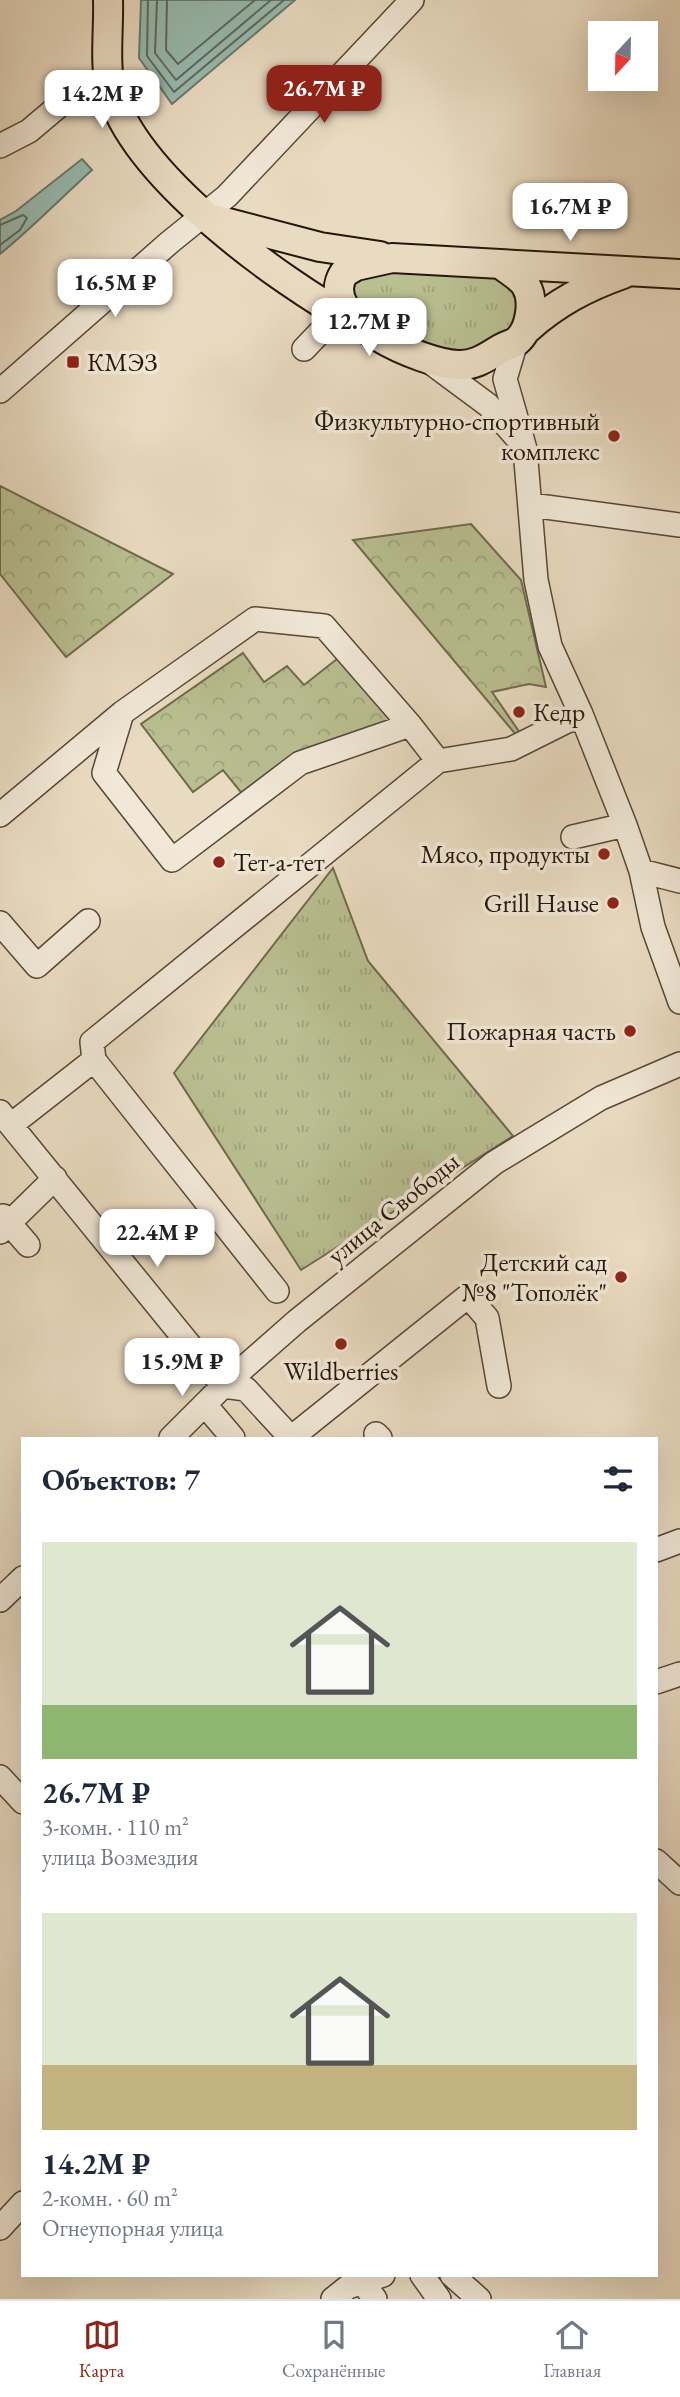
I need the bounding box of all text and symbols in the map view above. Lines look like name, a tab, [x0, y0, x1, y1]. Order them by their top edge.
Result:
north arrow	[588, 21, 658, 91]
map controls	[588, 21, 658, 91]
pin: 26.7M ₽	[259, 66, 389, 125]
pin: 14.2M ₽	[37, 71, 167, 130]
text: 26.7M ₽	[283, 73, 365, 103]
text: 14.2M ₽	[61, 78, 143, 108]
pin: 16.7M ₽	[505, 184, 635, 243]
text: 16.7M ₽	[529, 191, 611, 221]
pin: 16.5M ₽	[50, 260, 180, 319]
text: 16.5M ₽	[74, 267, 156, 297]
pin: 12.7M ₽	[304, 298, 434, 358]
text: 12.7M ₽	[328, 306, 410, 336]
place label: КМЭЗ	[87, 345, 158, 379]
marker: КМЭЗ	[65, 354, 81, 370]
place label: Физкультурно-спортивный комплекс	[314, 404, 600, 468]
marker: Физкультурно-спортивный комплекс	[606, 428, 622, 444]
place label: Кедр	[533, 695, 585, 729]
marker: Кедр	[511, 704, 527, 720]
place label: Мясо, продукты	[421, 837, 590, 871]
place label: Тет-а-тет	[233, 845, 325, 879]
marker: Мясо, продукты	[596, 846, 612, 862]
marker: Тет-а-тет	[211, 854, 227, 870]
place label: Grill Hause	[484, 886, 599, 920]
marker: Grill Hause	[605, 895, 621, 911]
place label: Пожарная часть	[446, 1014, 616, 1048]
marker: Пожарная часть	[622, 1023, 638, 1039]
street label: улица Свободы	[320, 1144, 466, 1272]
pin: 22.4M ₽	[92, 1210, 222, 1269]
text: 22.4M ₽	[116, 1217, 198, 1247]
place label: Детский сад №8 "Тополёк"	[462, 1245, 607, 1309]
marker: Детский сад №8 "Тополёк"	[613, 1269, 629, 1285]
marker: Wildberries	[333, 1336, 349, 1352]
pin: 15.9M ₽	[117, 1338, 247, 1398]
text: 15.9M ₽	[141, 1346, 223, 1376]
place label: Wildberries	[284, 1354, 398, 1388]
text: Объектов: 7	[42, 1460, 200, 1499]
icon: filters	[599, 1460, 637, 1498]
icon: home	[277, 1587, 403, 1713]
text: 26.7M ₽	[42, 1773, 150, 1812]
text: 3-комн. · 110 m²	[42, 1812, 189, 1842]
text: улица Возмездия	[42, 1842, 198, 1872]
icon: home	[277, 1958, 403, 2084]
text: 14.2M ₽	[42, 2144, 150, 2183]
text: 2-комн. · 60 m²	[42, 2183, 178, 2213]
text: Огнеупорная улица	[42, 2213, 223, 2243]
tab: Карта	[79, 2316, 124, 2383]
tab: Сохранённые	[282, 2316, 386, 2383]
tab: Главная	[543, 2316, 601, 2383]

